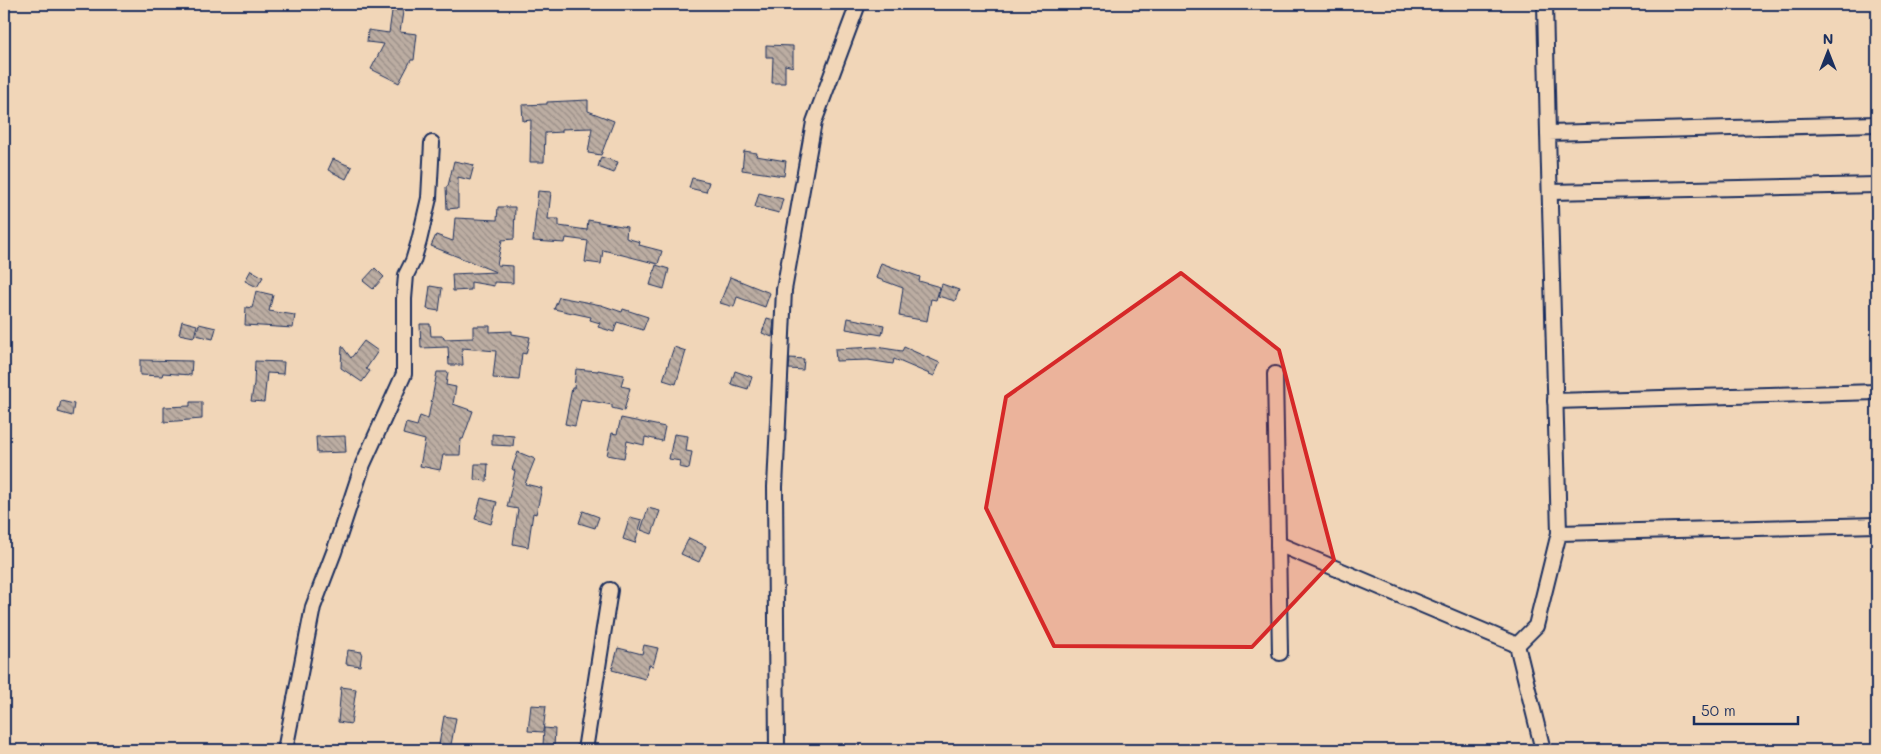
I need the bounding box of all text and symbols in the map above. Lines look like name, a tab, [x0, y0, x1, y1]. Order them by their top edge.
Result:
north arrow	[1804, 28, 1854, 78]
text: N	[1823, 29, 1833, 48]
scale bar	[1694, 694, 1797, 726]
text: 50 m	[1701, 700, 1736, 720]

